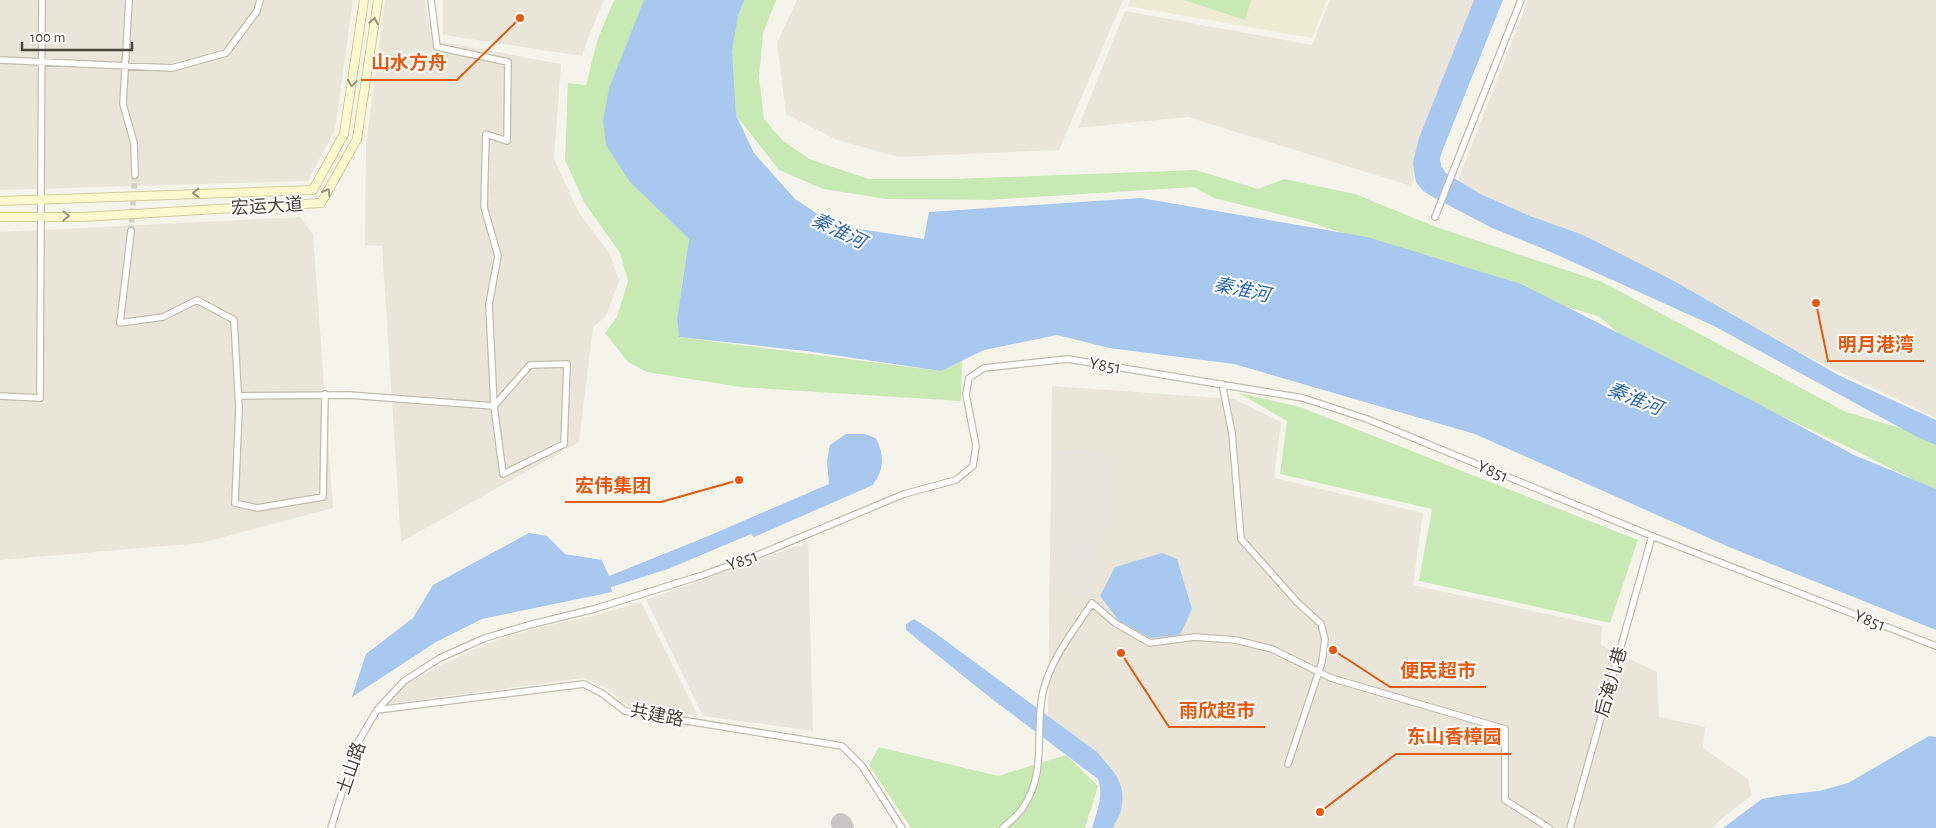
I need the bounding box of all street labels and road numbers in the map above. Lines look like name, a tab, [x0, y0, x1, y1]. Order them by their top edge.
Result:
street label: 宏运大道	[231, 194, 303, 218]
street label: Y851	[1088, 355, 1122, 377]
street label: Y851	[1474, 457, 1511, 486]
street label: Y851	[724, 547, 760, 575]
street label: Y851	[1852, 607, 1888, 635]
street label: 后淹儿巷	[1591, 645, 1631, 719]
street label: 共建路	[629, 700, 685, 730]
street label: 土山路	[333, 739, 369, 797]

